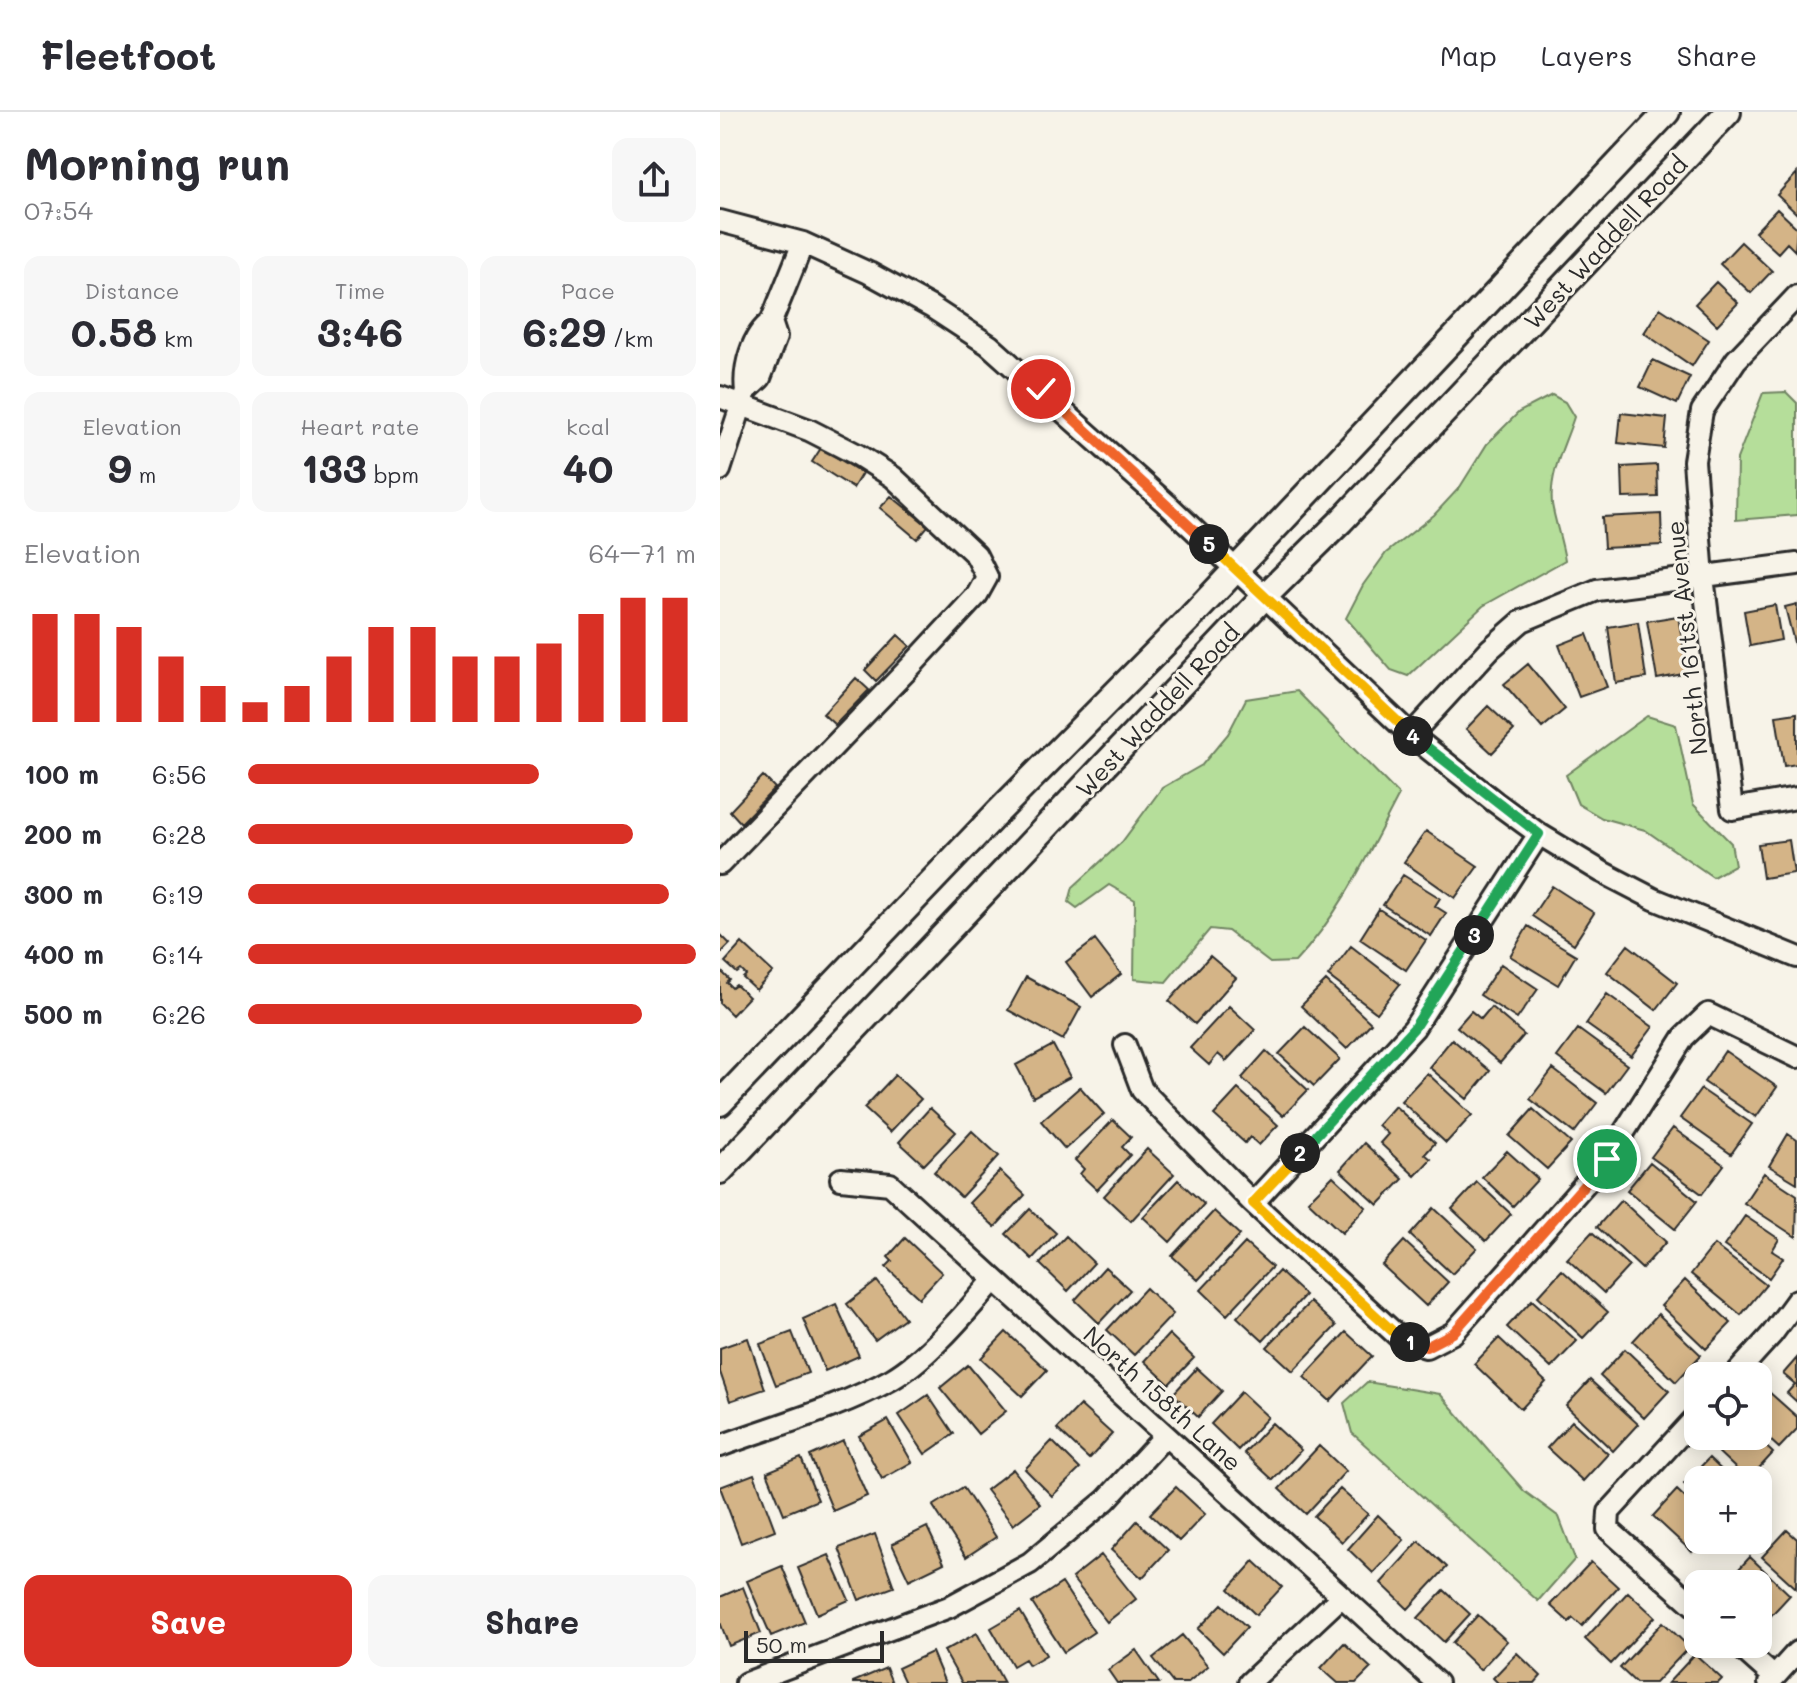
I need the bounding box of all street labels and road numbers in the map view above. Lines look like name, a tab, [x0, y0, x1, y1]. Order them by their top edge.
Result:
street label: West Waddell Road	[1516, 149, 1694, 335]
street label: North 161tst Avenue	[1658, 519, 1714, 757]
street label: West Waddell Road	[1068, 617, 1246, 803]
street label: North 158th Lane	[1077, 1319, 1249, 1477]

